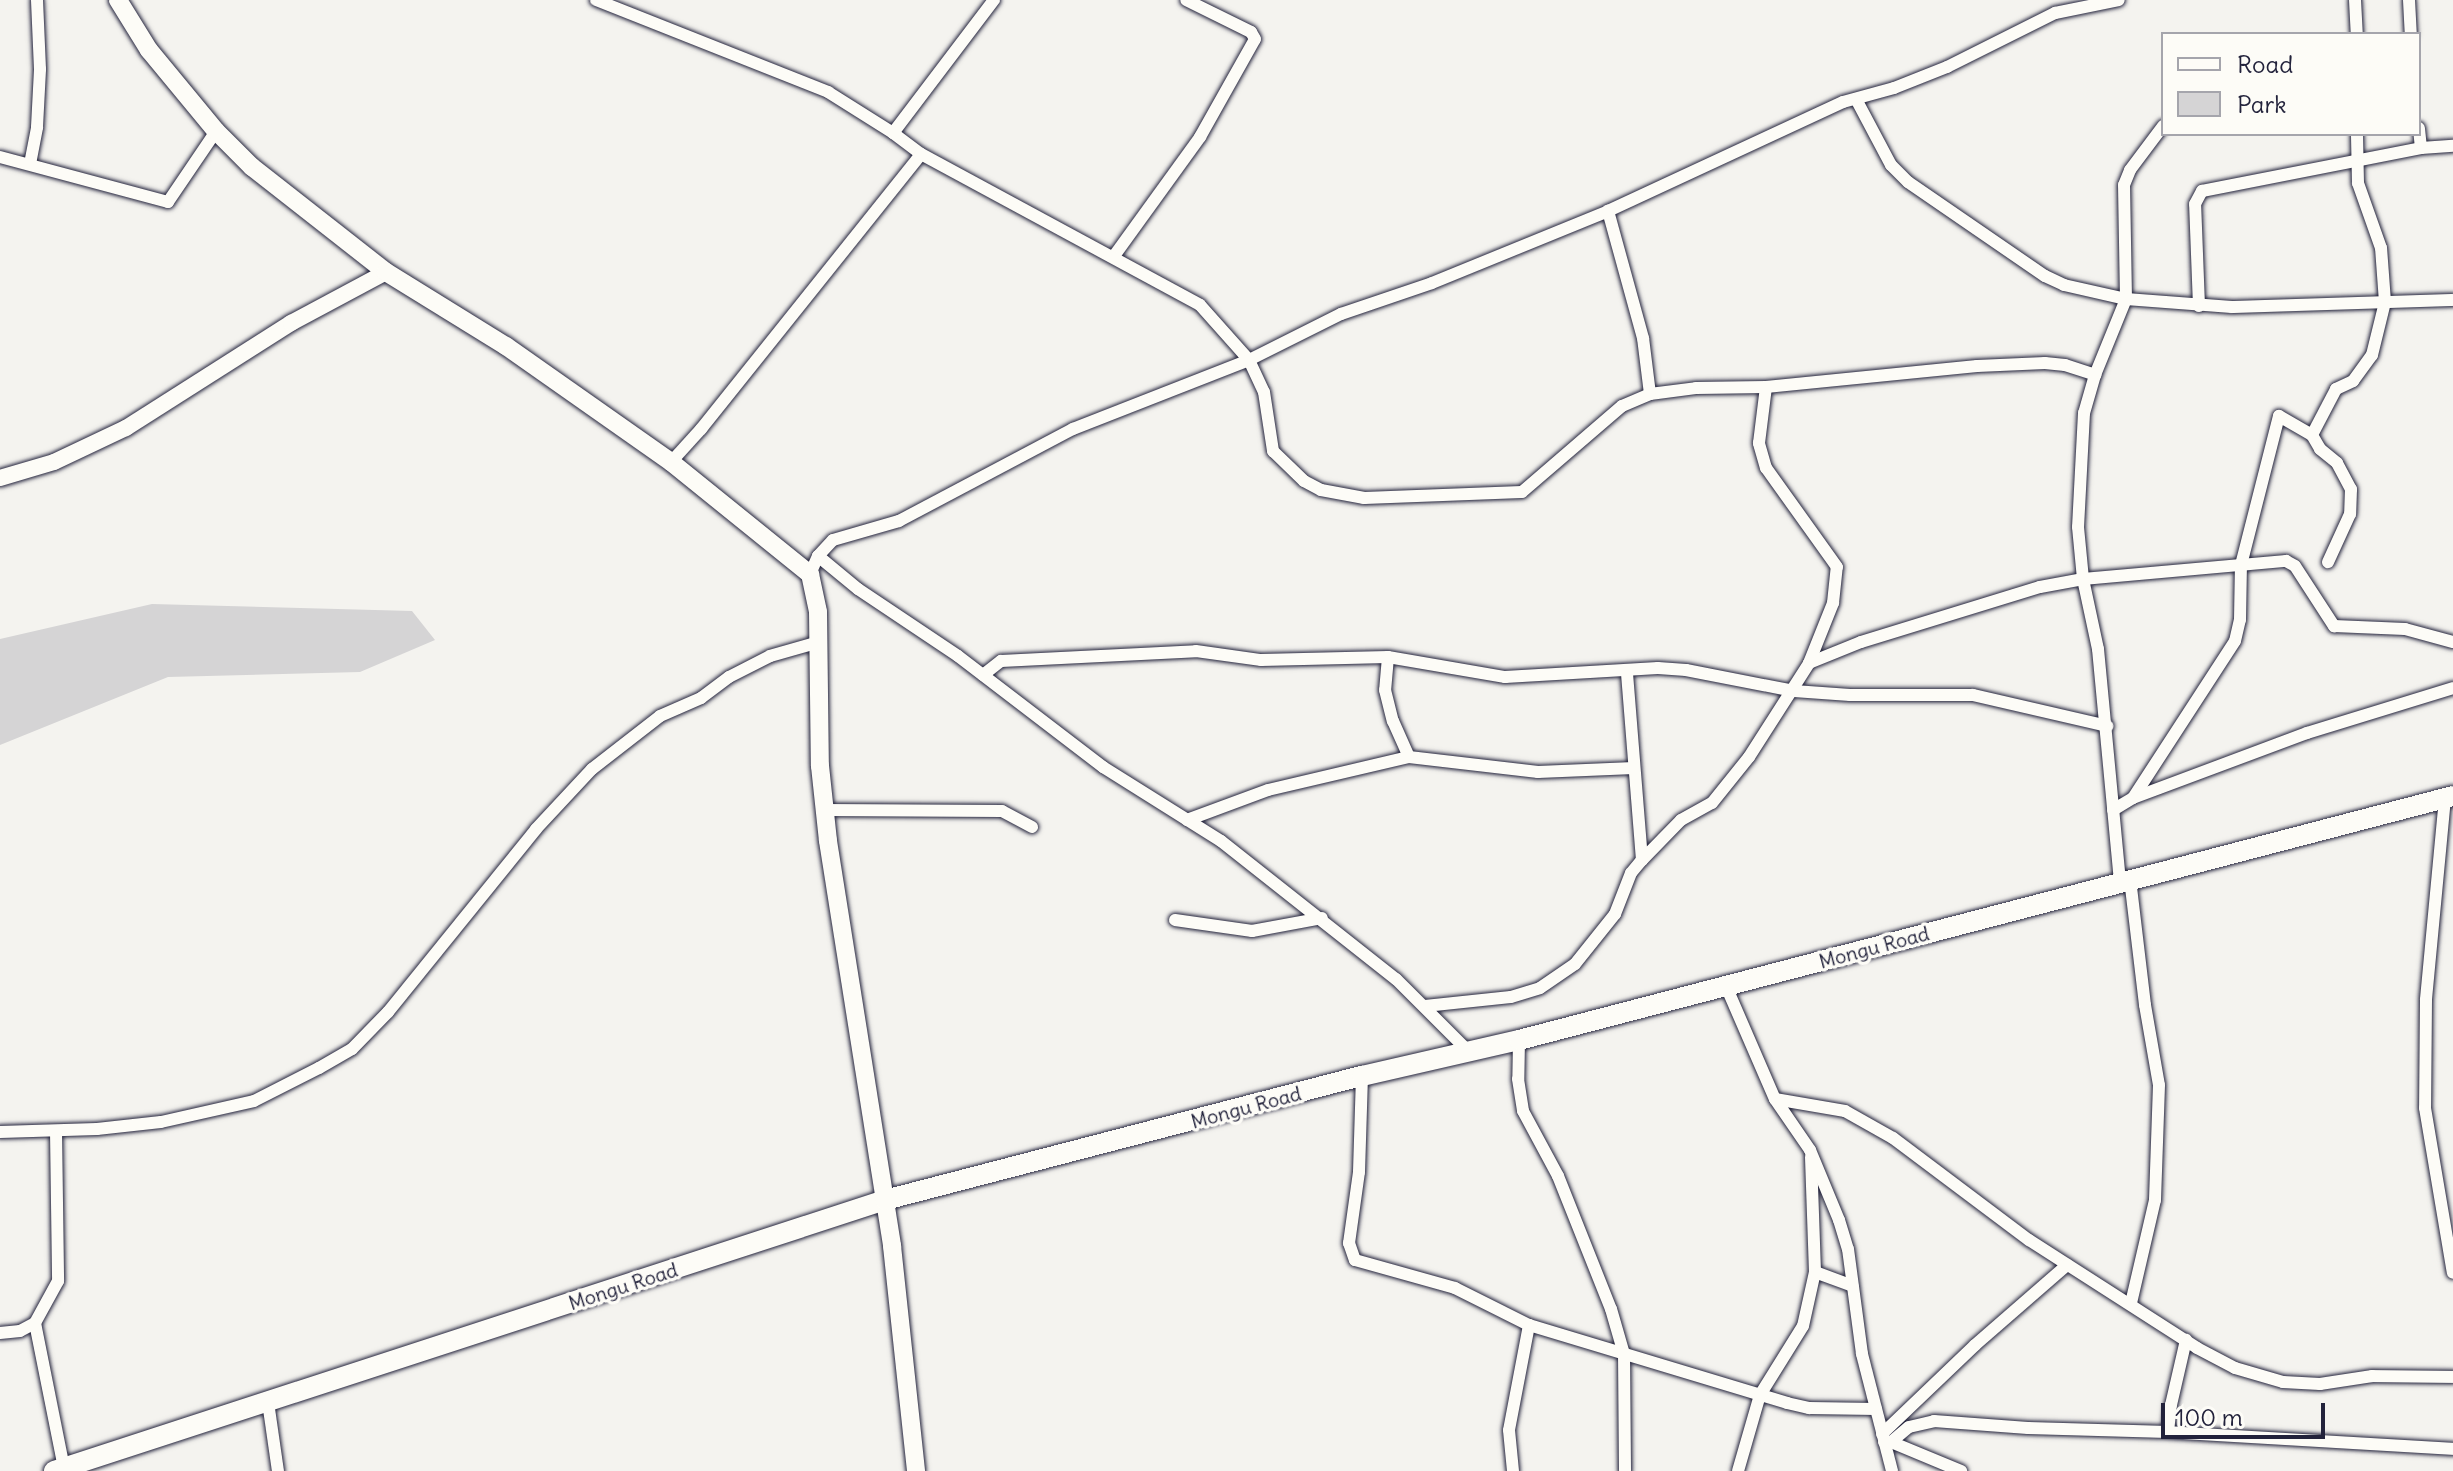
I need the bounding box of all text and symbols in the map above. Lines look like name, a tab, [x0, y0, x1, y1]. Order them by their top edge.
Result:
legend	[2161, 32, 2421, 136]
text: Road	[2237, 49, 2293, 79]
text: Park	[2237, 89, 2287, 119]
street label: Mongu Road	[1816, 921, 1932, 973]
street label: Mongu Road	[1188, 1081, 1304, 1133]
street label: Mongu Road	[565, 1257, 681, 1315]
scale bar	[2165, 1387, 2329, 1437]
text: 100 m	[2175, 1402, 2243, 1432]

